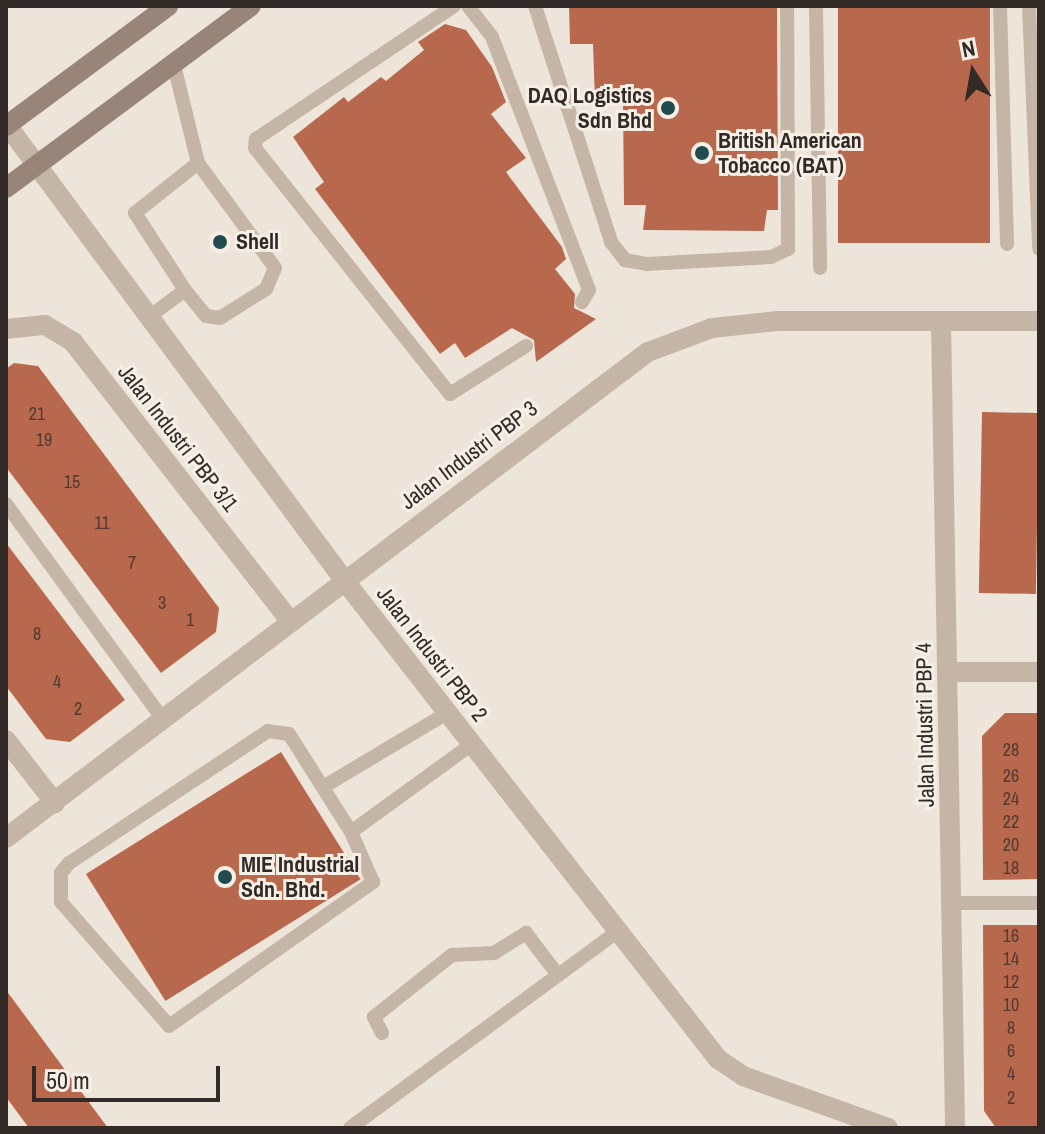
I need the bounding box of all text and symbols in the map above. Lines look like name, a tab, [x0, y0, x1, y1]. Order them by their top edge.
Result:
north arrow	[933, 32, 1013, 112]
text: N	[959, 32, 978, 64]
place label: DAQ Logistics Sdn Bhd	[528, 82, 652, 134]
marker: DAQ Logistics Sdn Bhd	[659, 99, 677, 117]
place label: British American Tobacco (BAT)	[718, 127, 862, 178]
marker: British American Tobacco (BAT)	[693, 144, 711, 162]
place label: Shell	[236, 229, 279, 255]
marker: Shell	[211, 233, 229, 251]
street label: Jalan Industri PBP 3/1	[112, 359, 244, 517]
street label: Jalan Industri PBP 3	[395, 395, 543, 515]
house number: 21	[29, 403, 45, 425]
house number: 19	[36, 429, 52, 451]
house number: 15	[64, 471, 80, 493]
house number: 11	[94, 512, 110, 534]
house number: 7	[128, 552, 136, 574]
street label: Jalan Industri PBP 2	[371, 581, 493, 727]
house number: 3	[158, 592, 166, 614]
house number: 1	[186, 609, 194, 631]
house number: 8	[33, 623, 41, 645]
street label: Jalan Industri PBP 4	[910, 643, 940, 807]
house number: 4	[53, 671, 61, 693]
house number: 2	[74, 698, 82, 720]
house number: 28	[1003, 739, 1019, 761]
house number: 26	[1003, 765, 1019, 787]
house number: 24	[1003, 788, 1019, 810]
house number: 22	[1003, 811, 1019, 833]
house number: 20	[1003, 834, 1019, 856]
place label: MIE Industrial Sdn. Bhd.	[241, 851, 359, 902]
house number: 18	[1003, 857, 1019, 879]
marker: MIE Industrial Sdn. Bhd.	[216, 868, 234, 886]
house number: 16	[1003, 925, 1019, 947]
house number: 14	[1003, 948, 1019, 970]
house number: 12	[1003, 971, 1019, 993]
house number: 10	[1003, 994, 1019, 1016]
house number: 8	[1007, 1017, 1015, 1039]
house number: 6	[1007, 1040, 1015, 1062]
scale bar	[36, 1050, 224, 1100]
house number: 4	[1007, 1063, 1015, 1085]
text: 50 m	[46, 1064, 90, 1096]
house number: 2	[1007, 1087, 1015, 1109]

